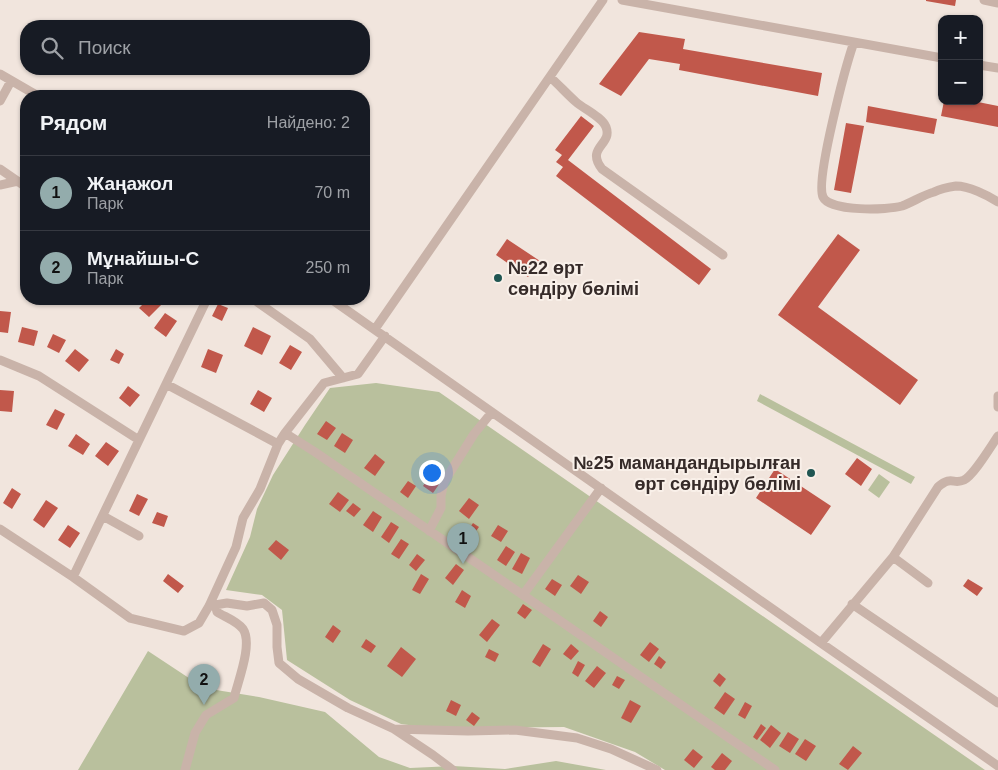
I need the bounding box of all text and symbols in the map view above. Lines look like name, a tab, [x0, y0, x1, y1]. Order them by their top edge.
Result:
map controls	[938, 15, 983, 105]
button: +	[938, 15, 983, 60]
search box	[20, 20, 370, 75]
icon: search	[38, 34, 66, 62]
text: Поиск	[78, 37, 131, 58]
button: −	[938, 60, 983, 105]
text: Рядом	[40, 111, 107, 134]
text: Найдено: 2	[267, 114, 350, 131]
text: Жаңажол	[87, 173, 173, 194]
text: 1	[52, 184, 60, 201]
text: 70 m	[314, 184, 350, 201]
text: Парк	[87, 195, 123, 212]
text: Мұнайшы-С	[87, 248, 199, 269]
place label: №22 өрт сөндіру бөлімі	[508, 258, 639, 299]
text: 2	[52, 259, 60, 276]
text: 250 m	[306, 259, 350, 276]
text: Парк	[87, 270, 123, 287]
marker: №22 өрт сөндіру бөлімі	[492, 272, 504, 284]
place label: №25 мамандандырылған өрт сөндіру бөлімі	[574, 453, 801, 494]
your location	[419, 460, 445, 486]
marker: №25 мамандандырылған өрт сөндіру бөлімі	[805, 467, 817, 479]
pin: 1	[447, 523, 479, 564]
pin: 2	[188, 664, 220, 705]

